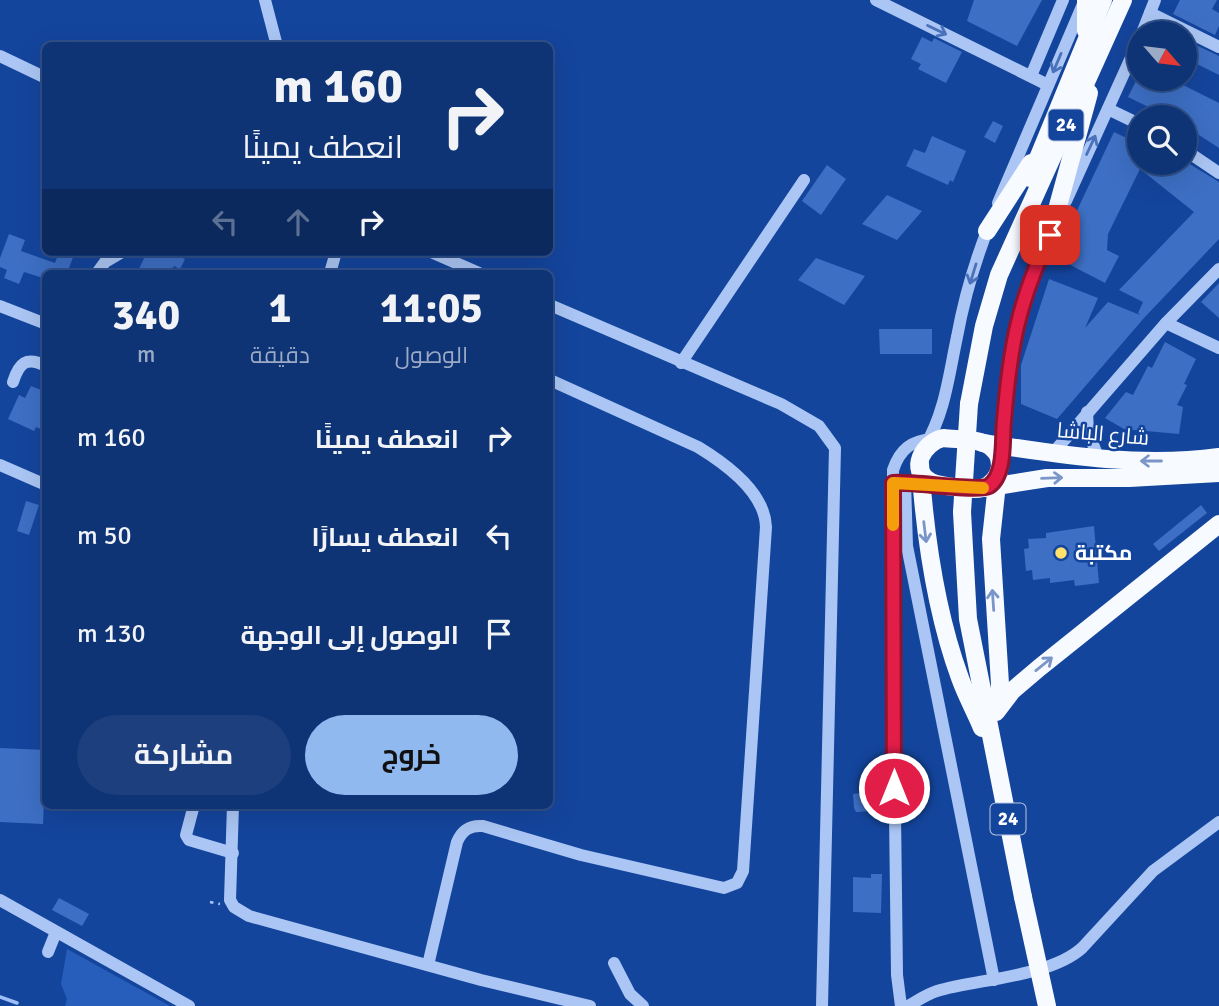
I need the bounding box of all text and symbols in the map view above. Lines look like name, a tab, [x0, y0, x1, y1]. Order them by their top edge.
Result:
north arrow	[1127, 21, 1197, 91]
map controls	[1127, 21, 1197, 175]
one-way arrow	[926, 24, 947, 38]
one-way arrow	[1050, 51, 1063, 73]
text: 160 m	[273, 56, 403, 116]
icon: right	[427, 70, 518, 161]
button: search	[1127, 105, 1197, 175]
road number: 24	[1048, 110, 1084, 140]
text: انعطف يمينًا	[242, 128, 403, 167]
one-way arrow	[1086, 135, 1099, 156]
icon: left	[206, 203, 244, 241]
icon: ahead	[279, 203, 317, 241]
icon: right	[352, 203, 390, 241]
pin	[1020, 205, 1080, 265]
icon: arrive	[1031, 216, 1069, 254]
one-way arrow	[966, 263, 979, 285]
text: 1	[269, 283, 291, 334]
text: 11:05	[380, 283, 483, 334]
text: 340	[112, 290, 180, 341]
text: m	[137, 340, 155, 369]
text: دقيقة	[250, 341, 310, 370]
text: الوصول	[395, 341, 468, 370]
street label: شارع الباشا	[1056, 417, 1150, 452]
icon: right	[480, 419, 518, 457]
text: 160 m	[77, 422, 146, 454]
text: انعطف يمينًا	[315, 424, 459, 456]
one-way arrow	[1140, 454, 1163, 468]
one-way arrow	[1040, 472, 1063, 485]
icon: left	[480, 517, 518, 555]
text: 50 m	[77, 520, 132, 552]
one-way arrow	[919, 520, 932, 543]
text: انعطف يسارًا	[311, 522, 459, 554]
place label: مكتبة	[1075, 540, 1133, 566]
marker: مكتبة	[1053, 545, 1069, 561]
one-way arrow	[986, 589, 999, 612]
icon: arrive	[480, 615, 518, 653]
text: 130 m	[77, 618, 146, 650]
text: الوصول إلى الوجهة	[240, 620, 459, 652]
one-way arrow	[1035, 656, 1053, 672]
button: مشاركة	[77, 715, 291, 795]
button: خروج	[305, 715, 518, 795]
position arrow	[857, 751, 931, 825]
road number: 24	[990, 804, 1026, 834]

